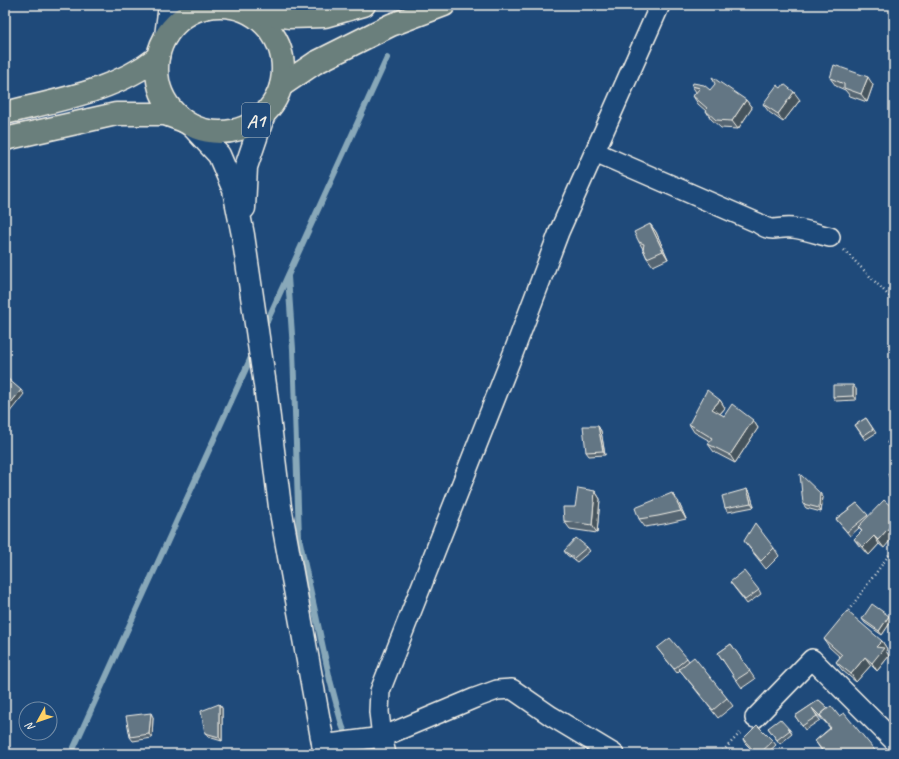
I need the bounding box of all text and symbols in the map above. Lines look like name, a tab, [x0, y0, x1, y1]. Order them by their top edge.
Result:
road number: A1	[242, 103, 270, 137]
north arrow	[18, 701, 58, 741]
text: N	[21, 719, 38, 735]

